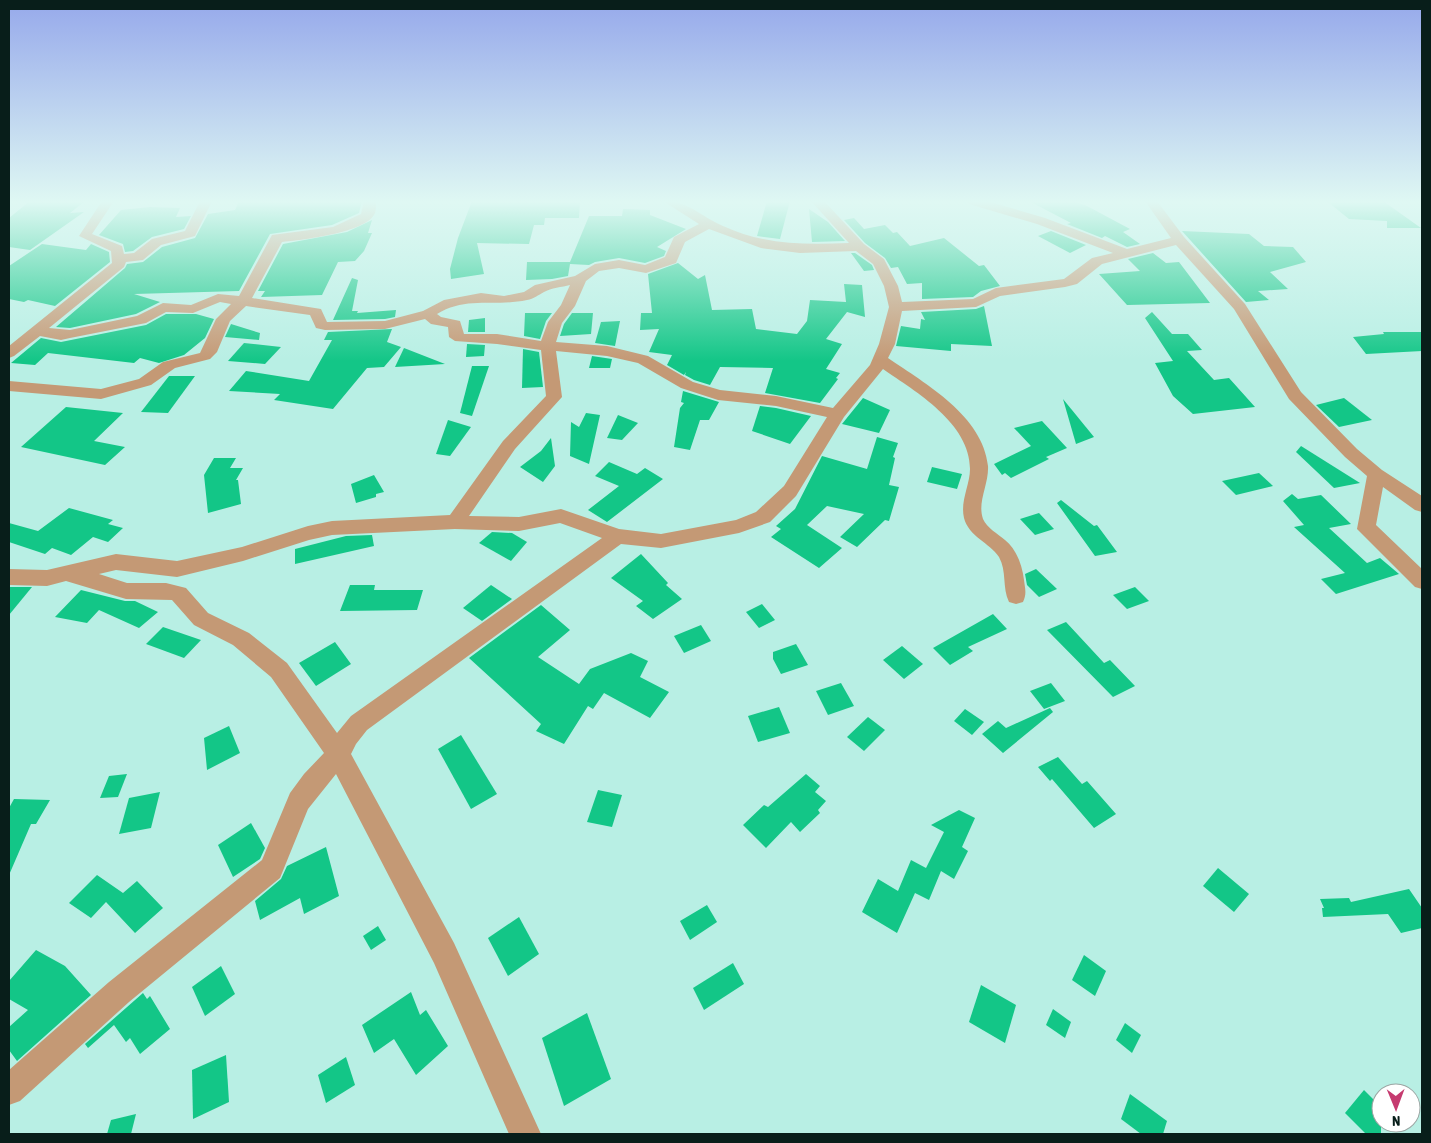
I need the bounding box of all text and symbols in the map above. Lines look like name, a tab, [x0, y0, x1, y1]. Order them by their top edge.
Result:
north arrow	[1371, 1083, 1421, 1133]
text: N	[1392, 1113, 1400, 1129]

